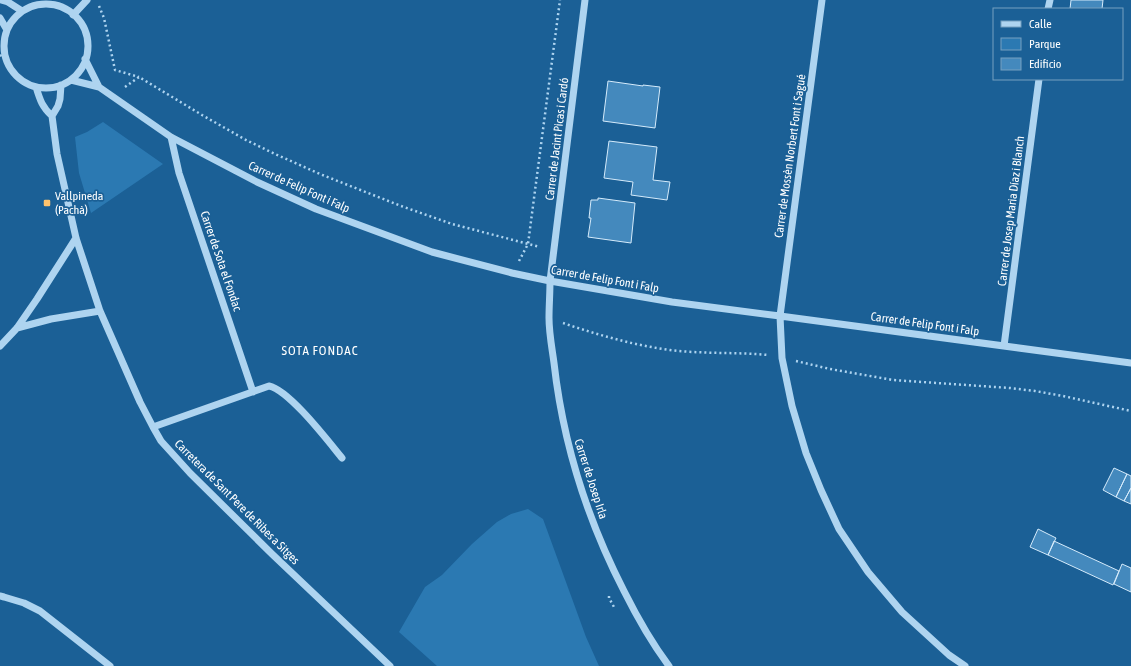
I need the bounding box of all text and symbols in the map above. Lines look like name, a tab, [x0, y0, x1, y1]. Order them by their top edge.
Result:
legend	[993, 8, 1123, 80]
text: Calle	[1029, 17, 1052, 31]
text: Parque	[1029, 37, 1061, 51]
text: Edificio	[1029, 57, 1062, 71]
street label: Carrer de Mossèn Norbert Font i Sagué	[772, 73, 808, 239]
street label: Carrer de Jacint Picas i Cardó	[543, 76, 572, 201]
street label: Carrer de Josep Maria Díaz i Blanch	[995, 135, 1027, 287]
street label: Carrer de Felip Font i Falp	[246, 158, 352, 216]
place label: Vallpineda (Pachà)	[55, 189, 103, 217]
marker: Vallpineda (Pachà)	[42, 198, 52, 208]
street label: Carrer de Sota el Fondac	[197, 209, 245, 313]
street label: Carrer de Felip Font i Falp	[550, 263, 660, 295]
street label: Carrer de Felip Font i Falp	[870, 309, 980, 339]
district label: SOTA FONDAC	[281, 343, 359, 358]
street label: Carretera de Sant Pere de Ribes a Sitges	[172, 437, 302, 567]
street label: Carrer de Josep Irla	[571, 437, 611, 521]

